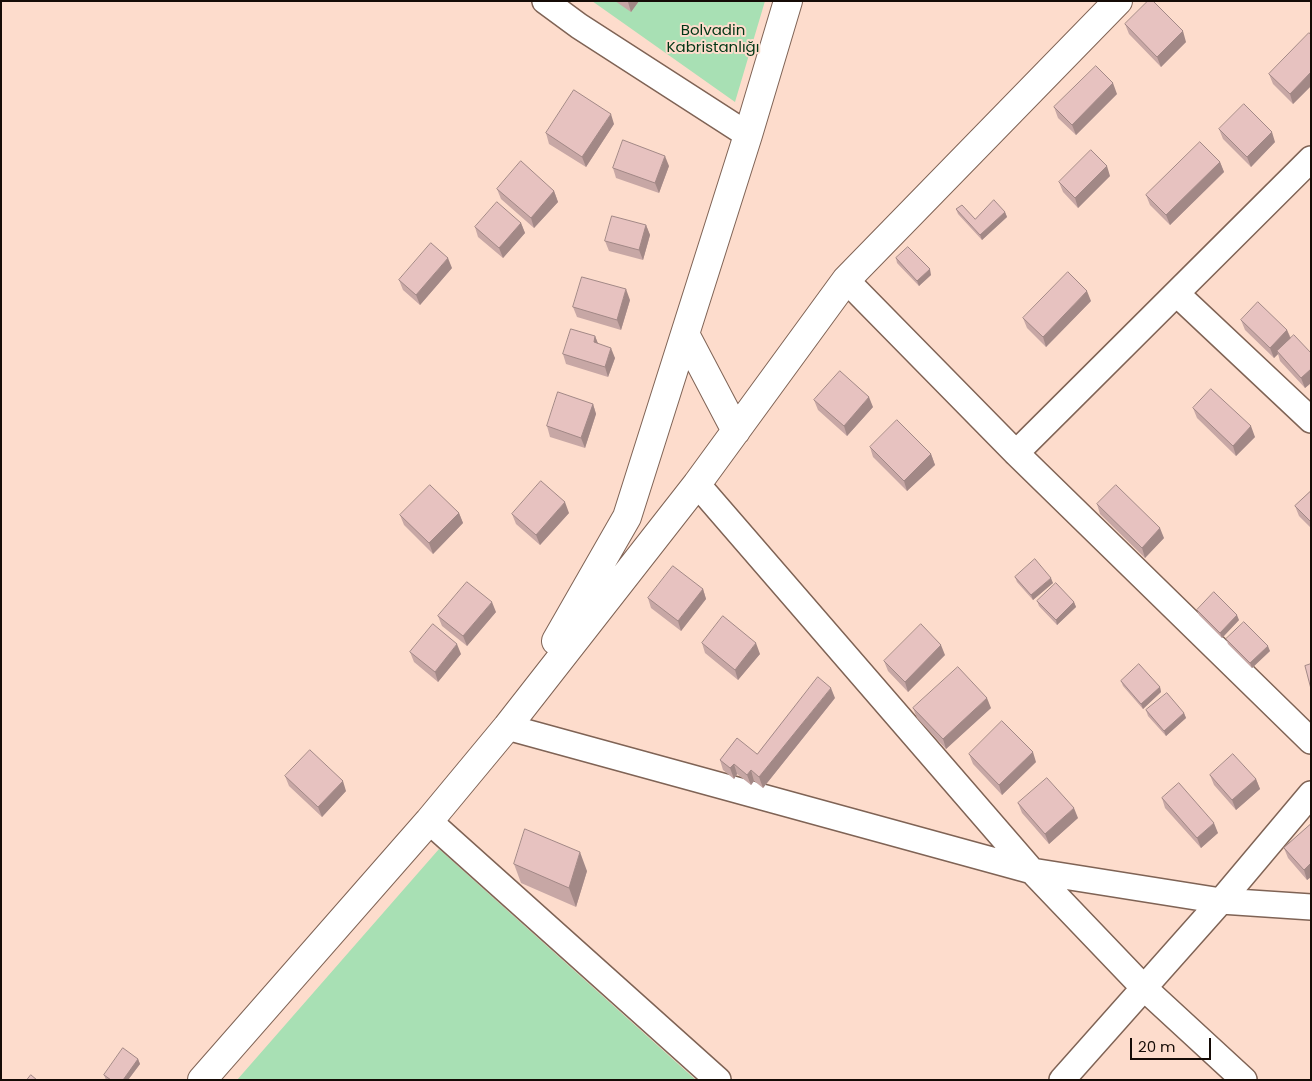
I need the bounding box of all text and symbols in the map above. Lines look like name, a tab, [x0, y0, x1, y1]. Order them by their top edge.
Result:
park label: Bolvadin Kabristanlığı	[667, 22, 759, 57]
scale bar	[1132, 1028, 1213, 1060]
text: 20 m	[1138, 1036, 1176, 1057]

